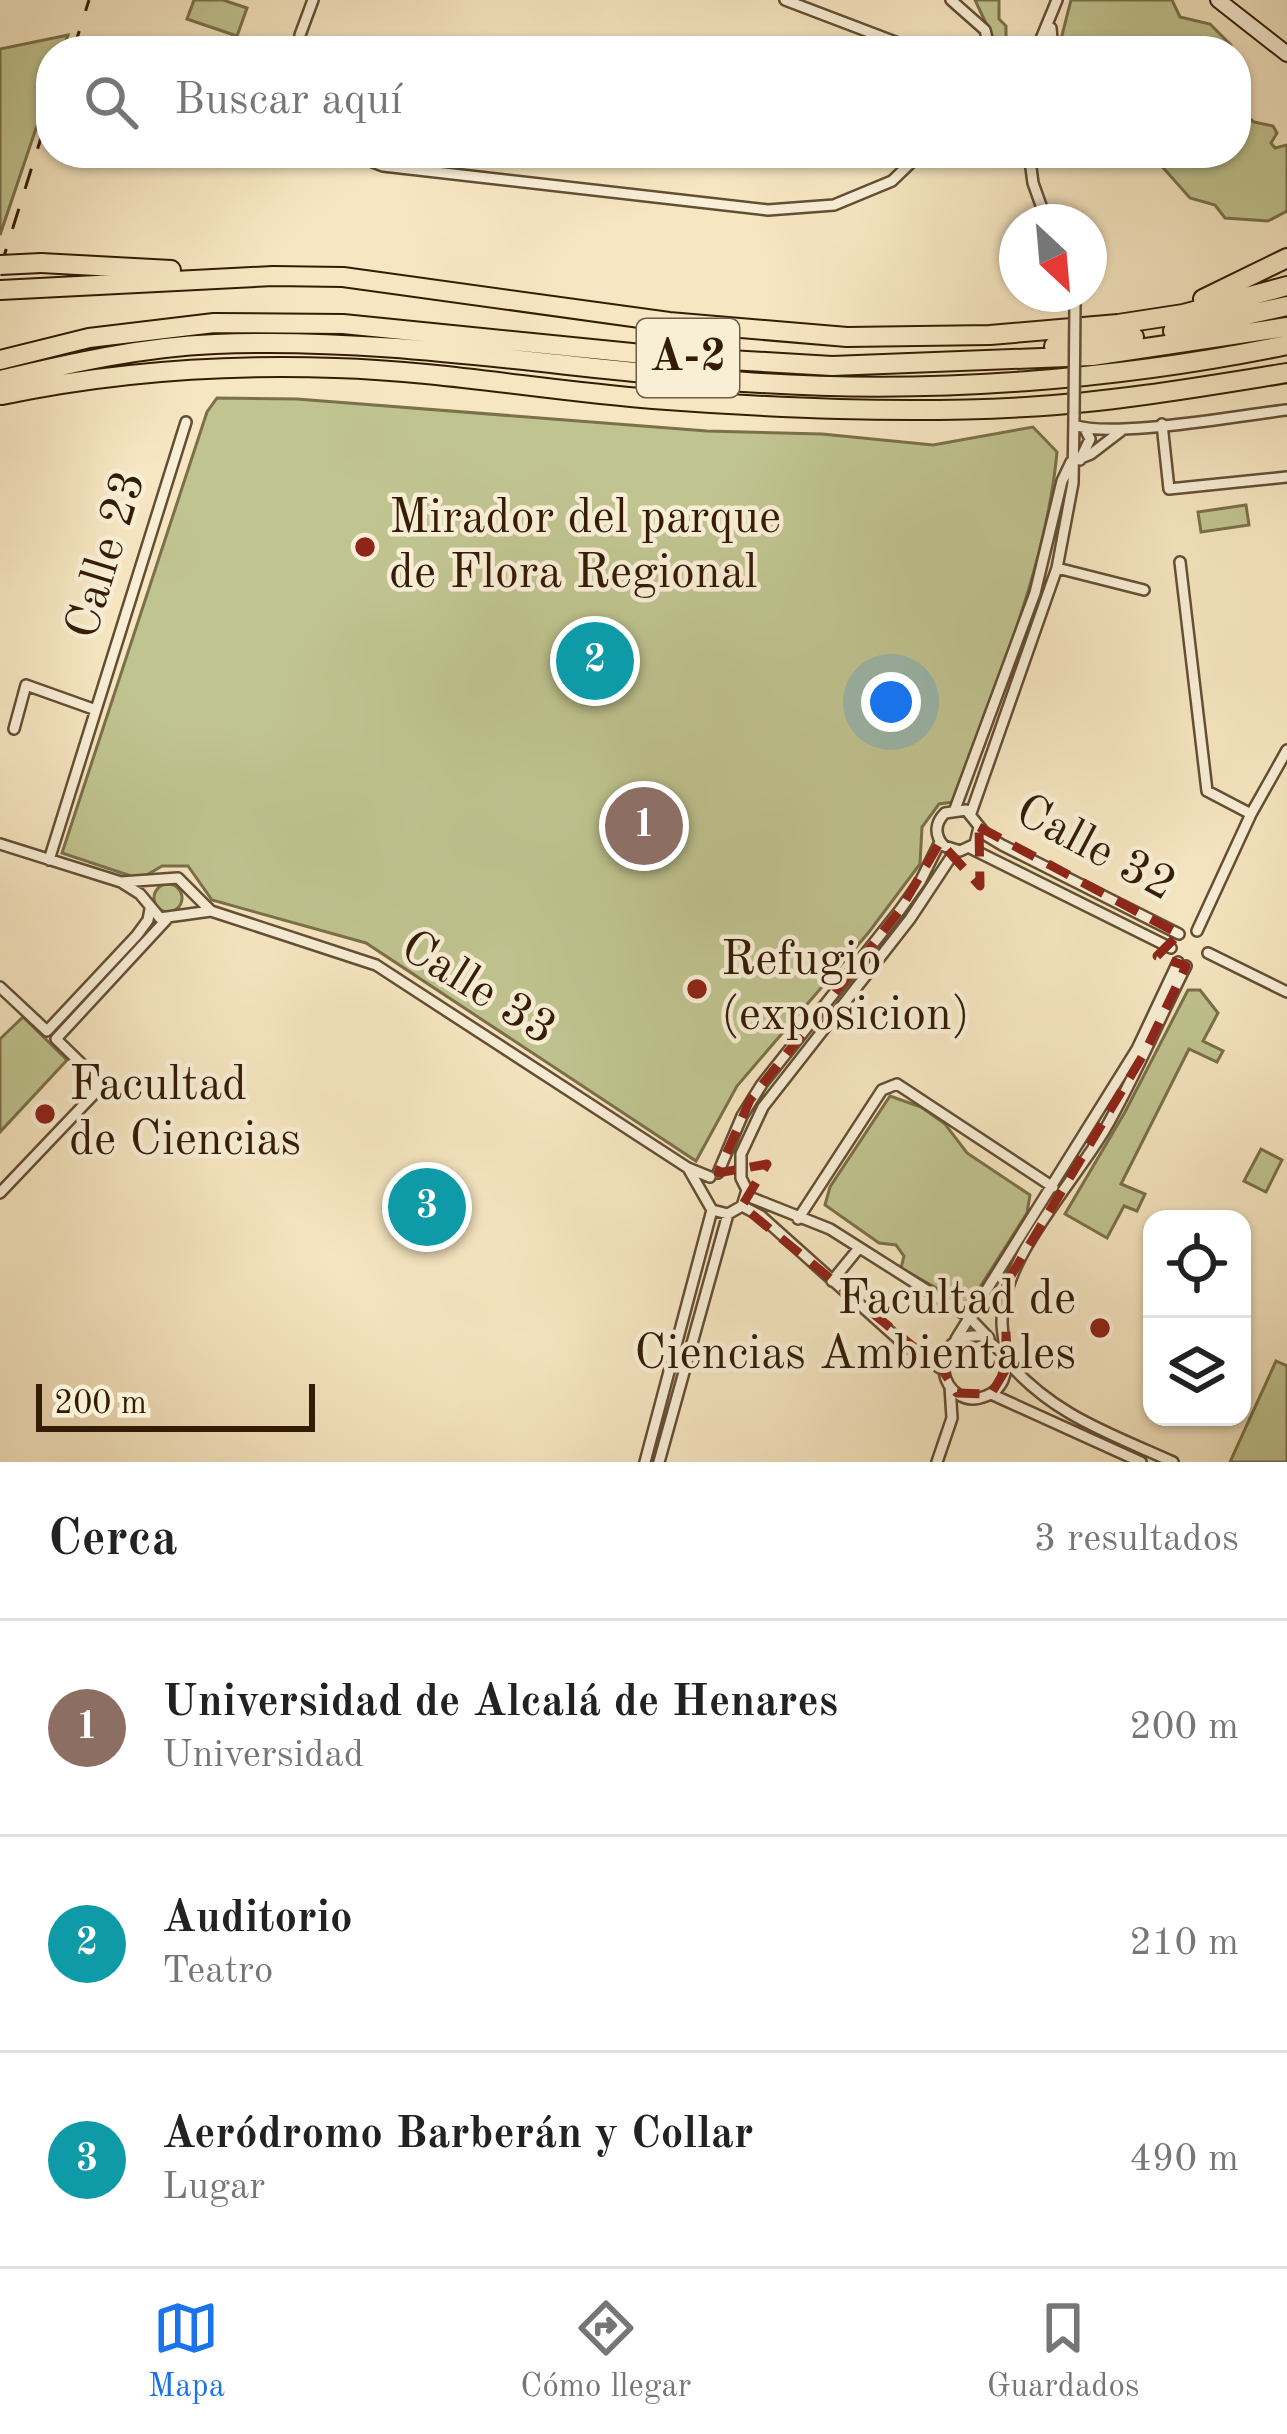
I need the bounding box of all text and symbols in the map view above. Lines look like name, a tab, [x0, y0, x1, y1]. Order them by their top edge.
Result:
search box	[36, 36, 1251, 168]
icon: search	[78, 69, 144, 135]
text: Buscar aquí	[174, 79, 403, 124]
north arrow	[999, 204, 1107, 312]
road number: A-2	[637, 319, 739, 397]
street label: Calle 23	[59, 465, 155, 645]
place label: Mirador del parque de Flora Regional	[389, 495, 781, 598]
marker: Mirador del parque de Flora Regional	[352, 534, 378, 560]
pin: 2	[556, 616, 634, 706]
your location	[861, 672, 921, 732]
pin: 1	[605, 781, 683, 871]
street label: Calle 32	[1007, 787, 1183, 911]
street label: Calle 33	[392, 923, 564, 1055]
place label: Refugio (exposicion)	[721, 937, 970, 1040]
marker: Refugio (exposicion)	[684, 976, 710, 1002]
place label: Facultad de Ciencias	[69, 1062, 301, 1165]
marker: Facultad de Ciencias	[32, 1101, 58, 1127]
pin: 3	[388, 1162, 466, 1252]
map controls	[1143, 1210, 1251, 1426]
button: locate	[1143, 1210, 1251, 1318]
place label: Facultad de Ciencias Ambientales	[634, 1276, 1076, 1379]
marker: Facultad de Ciencias Ambientales	[1087, 1315, 1113, 1341]
button: layers	[1143, 1318, 1251, 1426]
scale bar	[36, 1378, 315, 1431]
text: 200 m	[54, 1388, 147, 1421]
text: Cerca	[48, 1515, 178, 1566]
text: 3 resultados	[1034, 1520, 1239, 1559]
text: Universidad de Alcalá de Henares	[162, 1681, 838, 1726]
text: 1	[76, 1708, 98, 1747]
text: 200 m	[1129, 1708, 1239, 1747]
text: Universidad	[162, 1736, 364, 1775]
text: Auditorio	[162, 1897, 353, 1942]
text: 2	[76, 1924, 98, 1963]
text: 210 m	[1129, 1924, 1239, 1963]
text: Teatro	[162, 1952, 273, 1991]
text: Aeródromo Barberán y Collar	[162, 2113, 753, 2158]
text: 3	[76, 2140, 98, 2179]
text: 490 m	[1129, 2140, 1239, 2179]
text: Lugar	[162, 2168, 265, 2207]
tab: Mapa	[148, 2295, 225, 2408]
tab: Cómo llegar	[520, 2295, 691, 2408]
tab: Guardados	[987, 2295, 1139, 2408]

